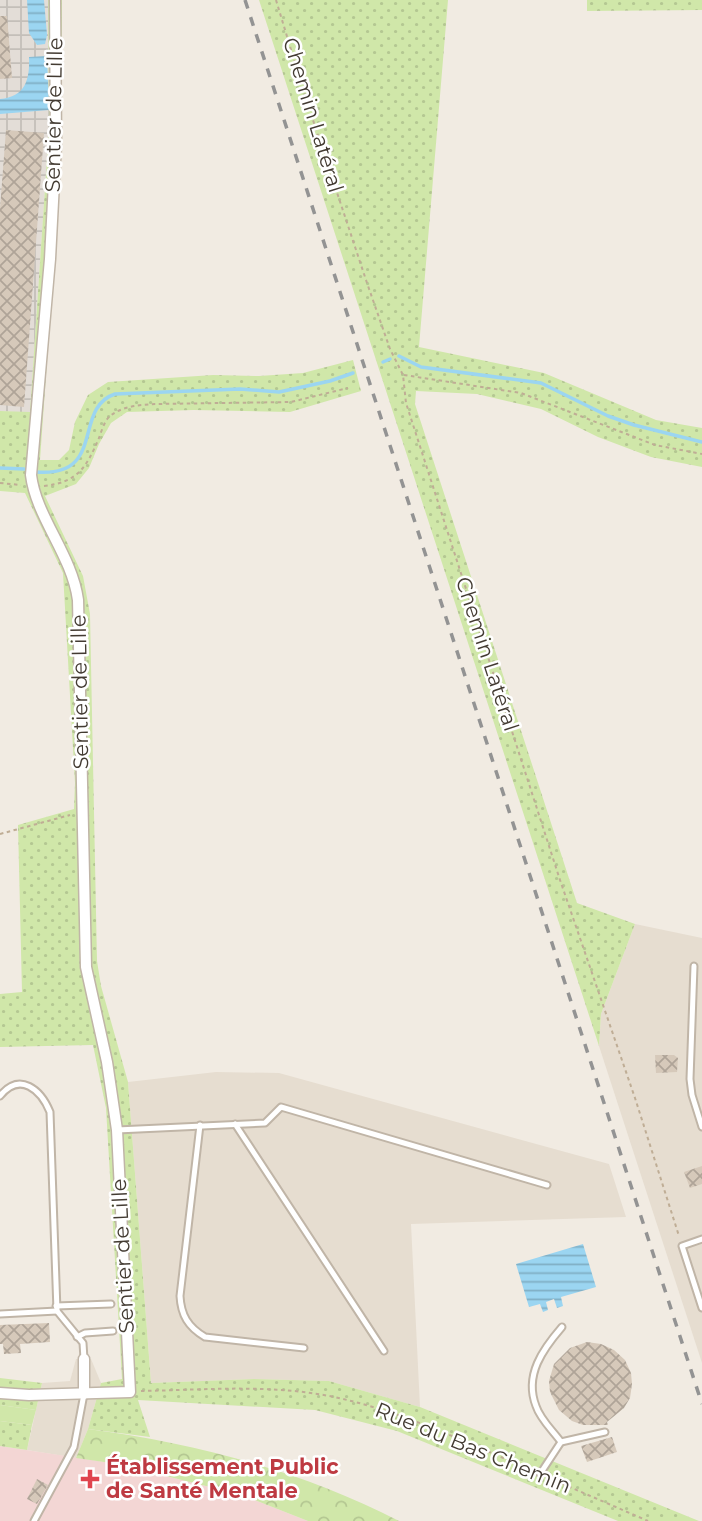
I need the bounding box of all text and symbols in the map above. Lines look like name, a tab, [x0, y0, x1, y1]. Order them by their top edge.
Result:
street label: Chemin Latéral	[278, 34, 349, 195]
street label: Sentier de Lille	[40, 37, 67, 193]
street label: Chemin Latéral	[451, 574, 524, 734]
street label: Sentier de Lille	[66, 614, 93, 770]
street label: Sentier de Lille	[106, 1178, 139, 1334]
street label: Rue du Bas Chemin	[372, 1397, 575, 1498]
place label: Établissement Public de Santé Mentale	[106, 1454, 339, 1503]
marker: Établissement Public de Santé Mentale	[80, 1469, 100, 1489]

